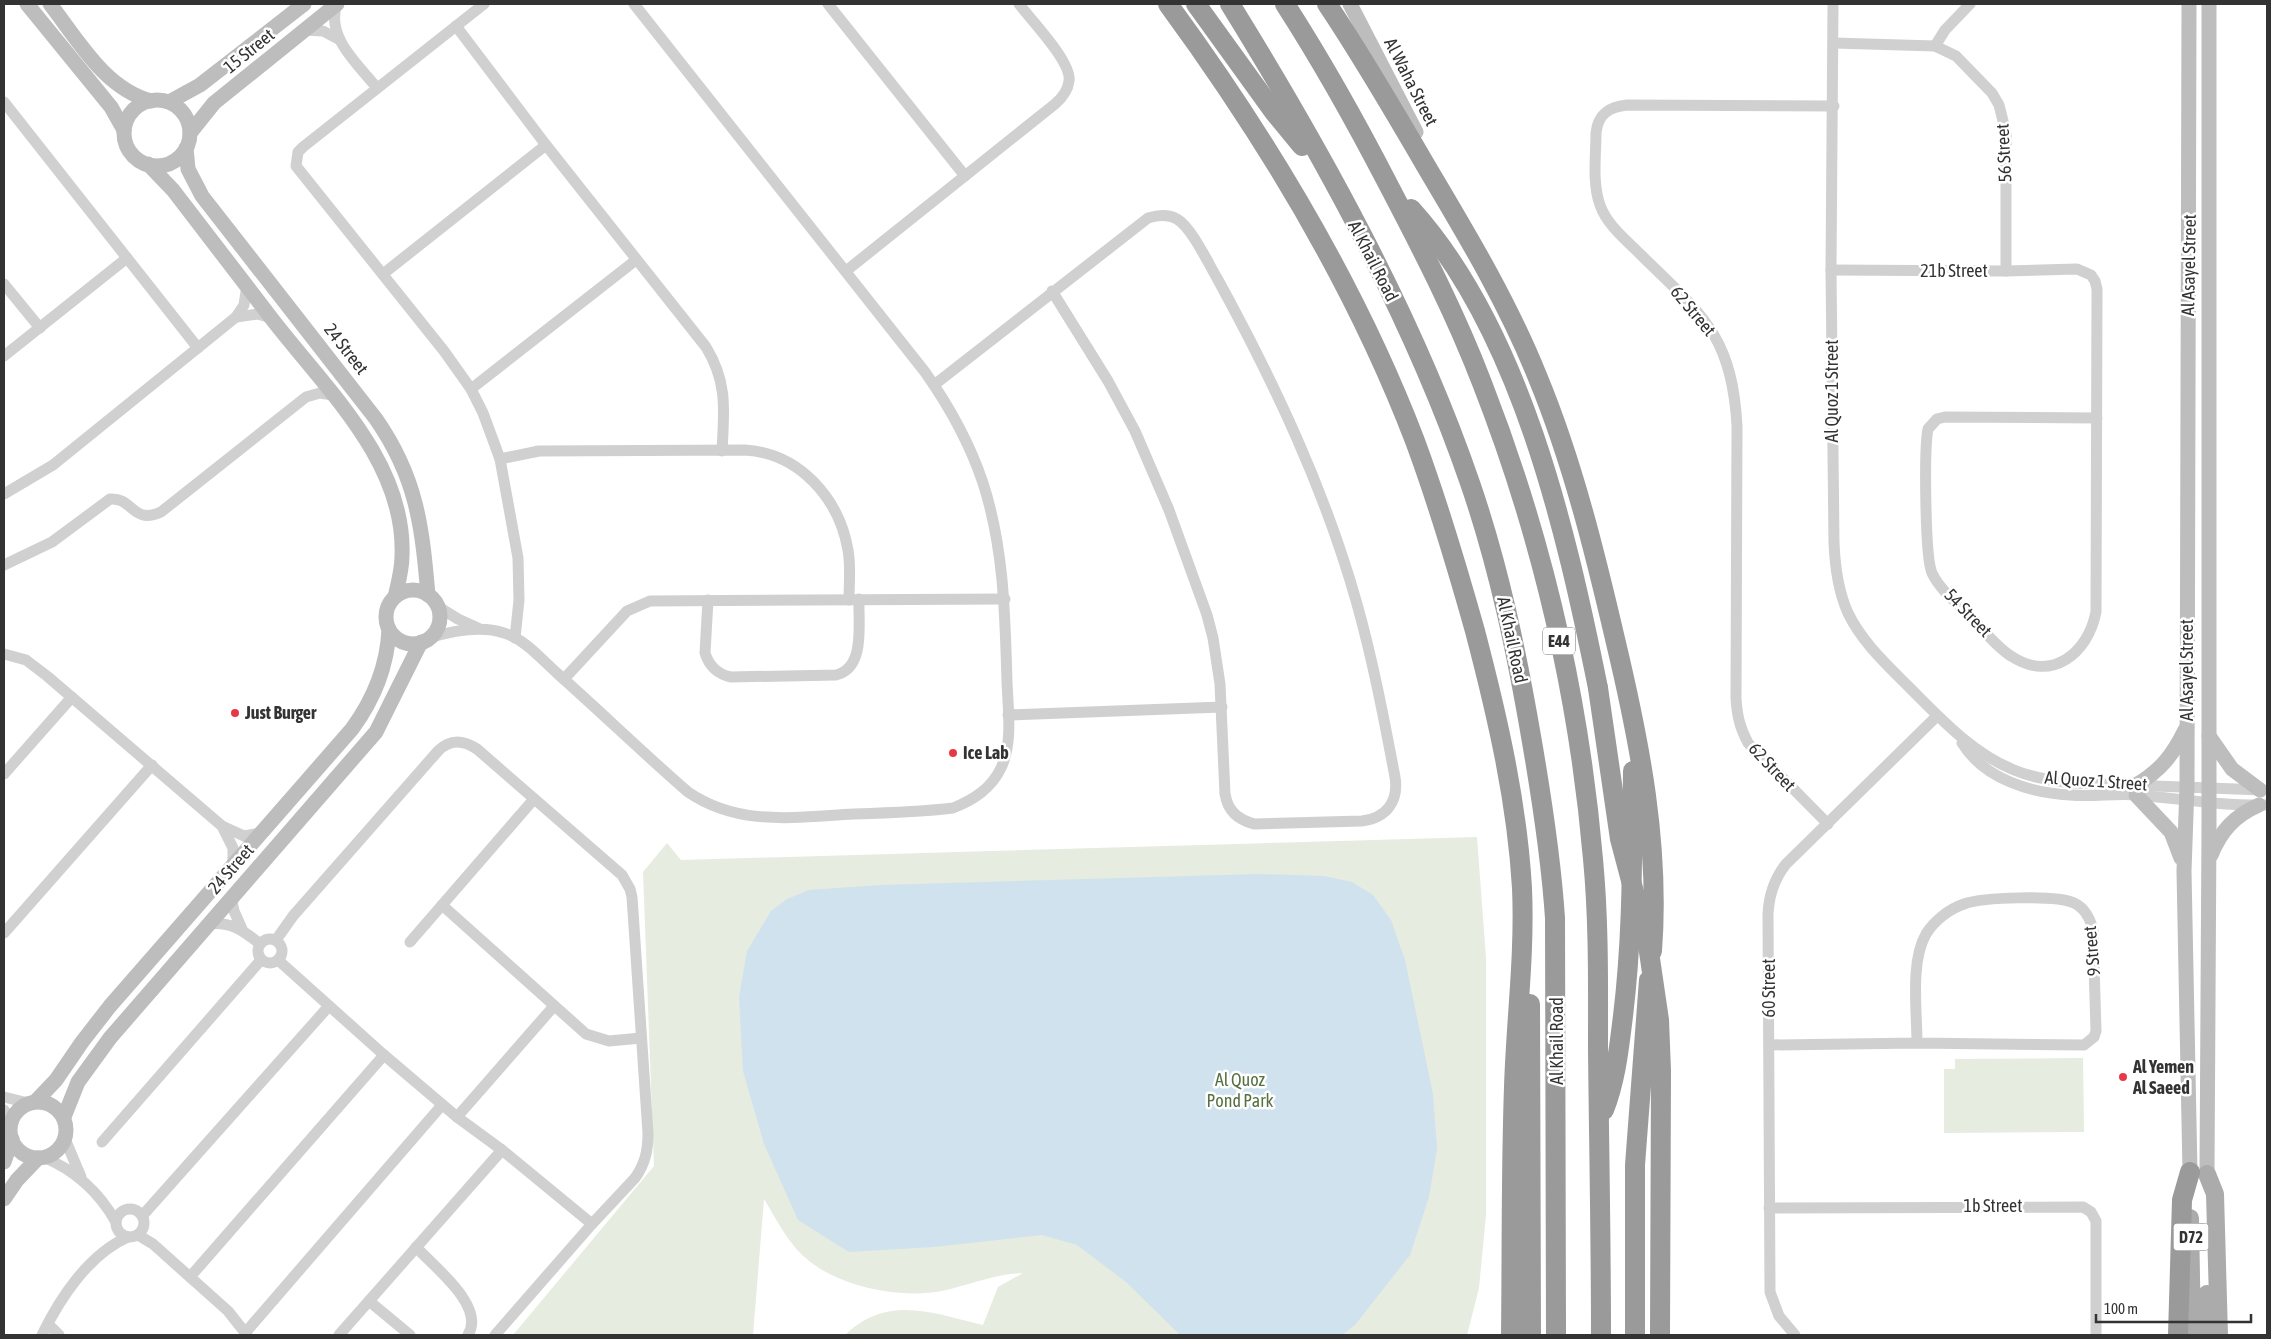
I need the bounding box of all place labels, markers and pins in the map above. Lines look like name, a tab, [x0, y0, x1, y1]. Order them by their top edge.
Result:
place label: Just Burger	[244, 702, 317, 723]
marker: Just Burger	[229, 707, 241, 719]
place label: Ice Lab	[963, 742, 1009, 763]
marker: Ice Lab	[947, 747, 959, 759]
place label: Al Yemen Al Saeed	[2132, 1056, 2194, 1098]
marker: Al Yemen Al Saeed	[2117, 1071, 2129, 1083]

